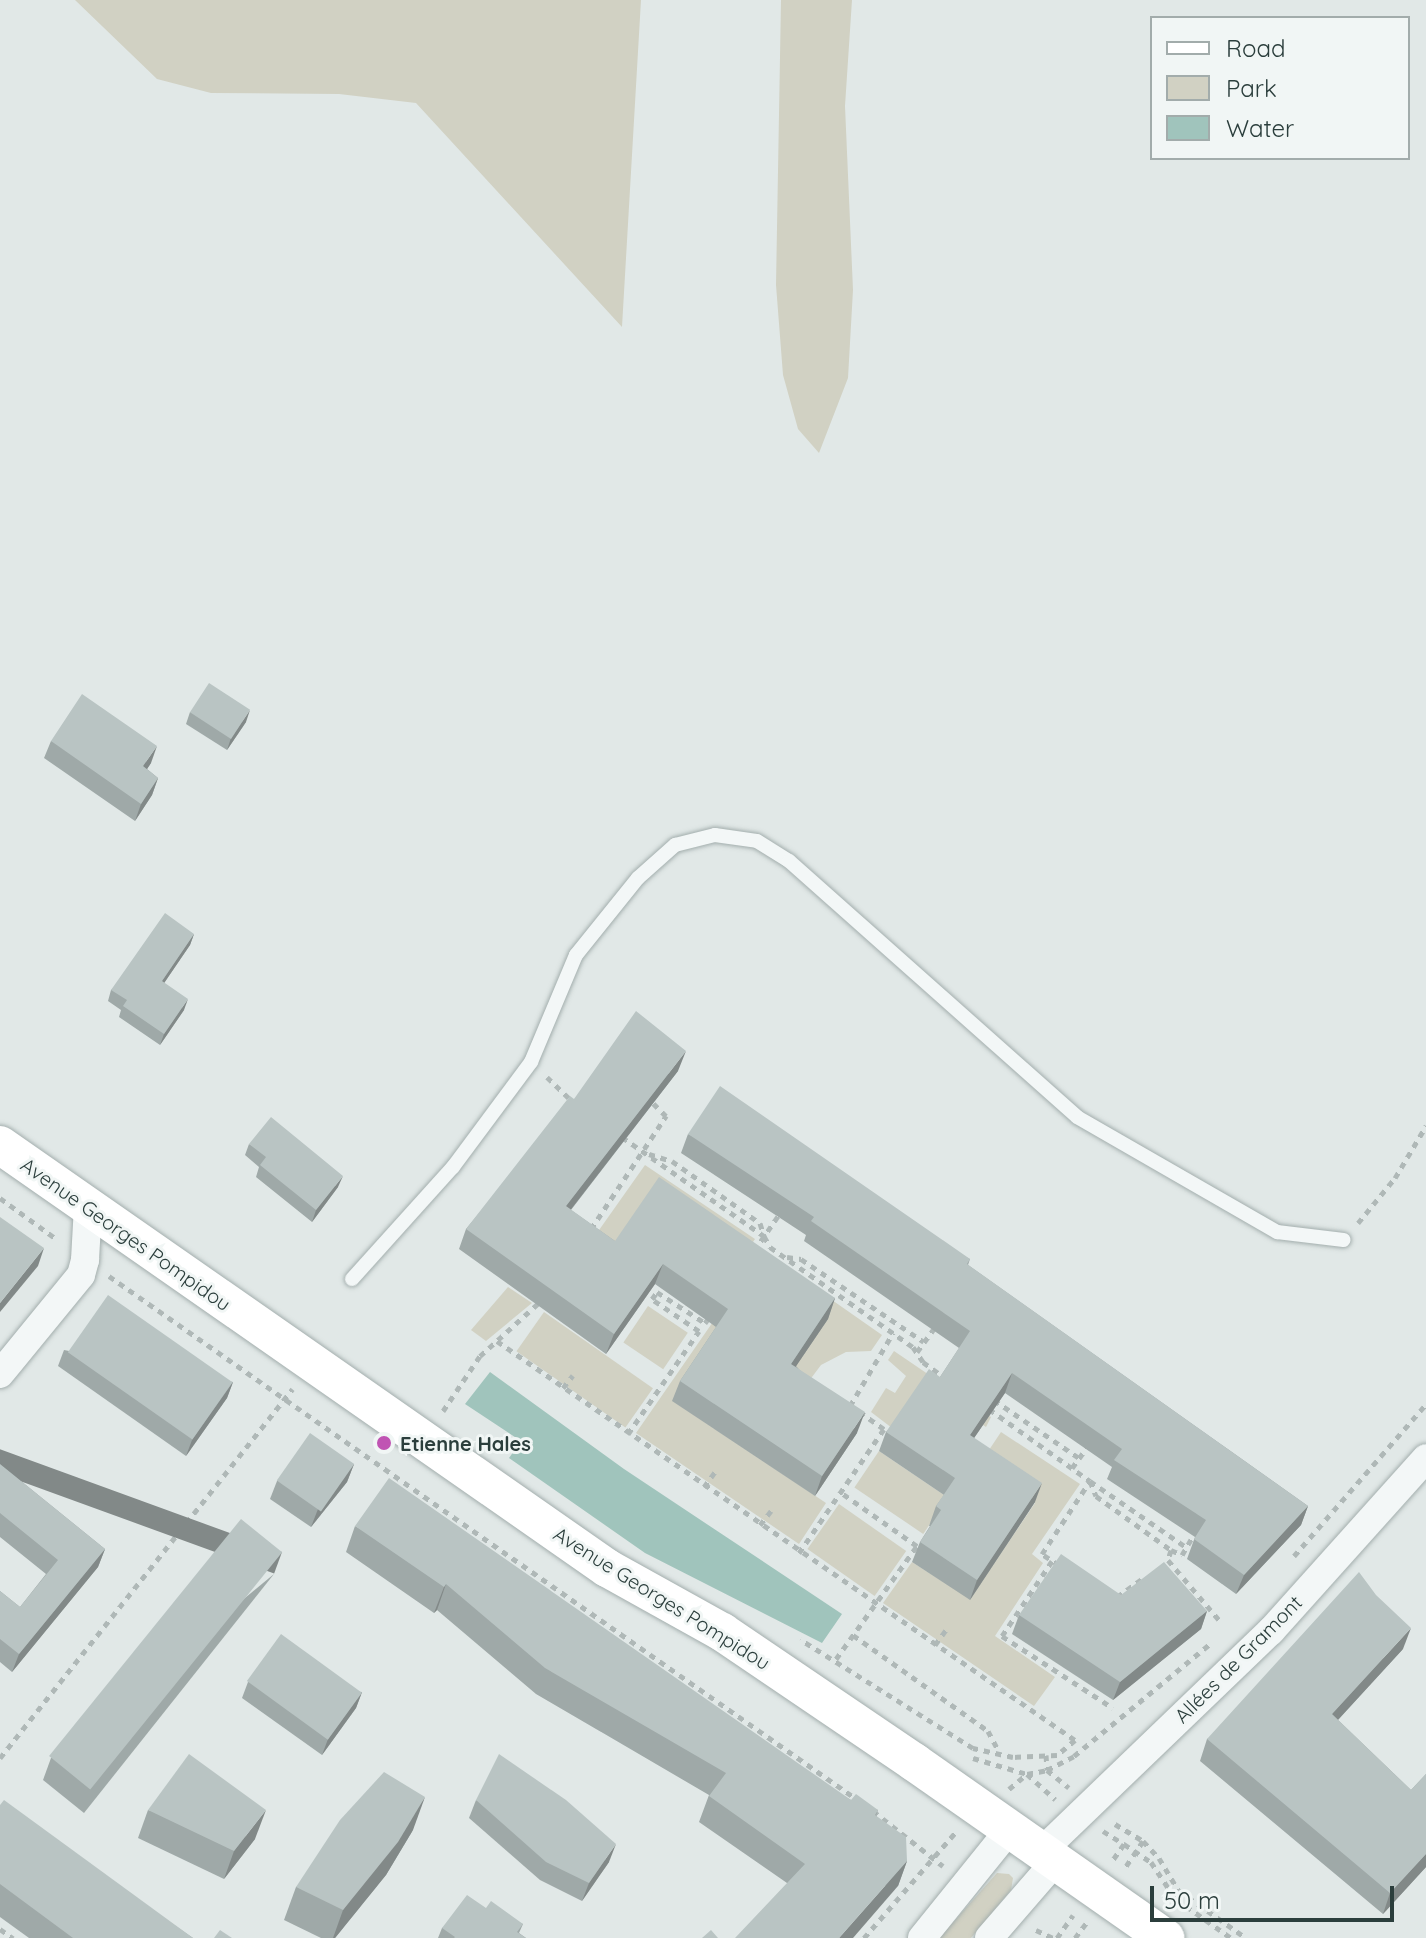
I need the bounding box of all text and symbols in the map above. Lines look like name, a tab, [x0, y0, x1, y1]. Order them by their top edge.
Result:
legend	[1150, 16, 1410, 160]
text: Road	[1226, 33, 1286, 63]
text: Park	[1226, 73, 1277, 103]
text: Water	[1226, 113, 1294, 143]
street label: Avenue Georges Pompidou	[16, 1152, 236, 1316]
place label: Etienne Hales	[400, 1431, 531, 1455]
marker: Etienne Hales	[375, 1434, 393, 1452]
street label: Avenue Georges Pompidou	[549, 1521, 775, 1675]
street label: Allées de Gramont	[1169, 1590, 1307, 1728]
scale bar	[1154, 1870, 1398, 1920]
text: 50 m	[1164, 1885, 1220, 1915]

